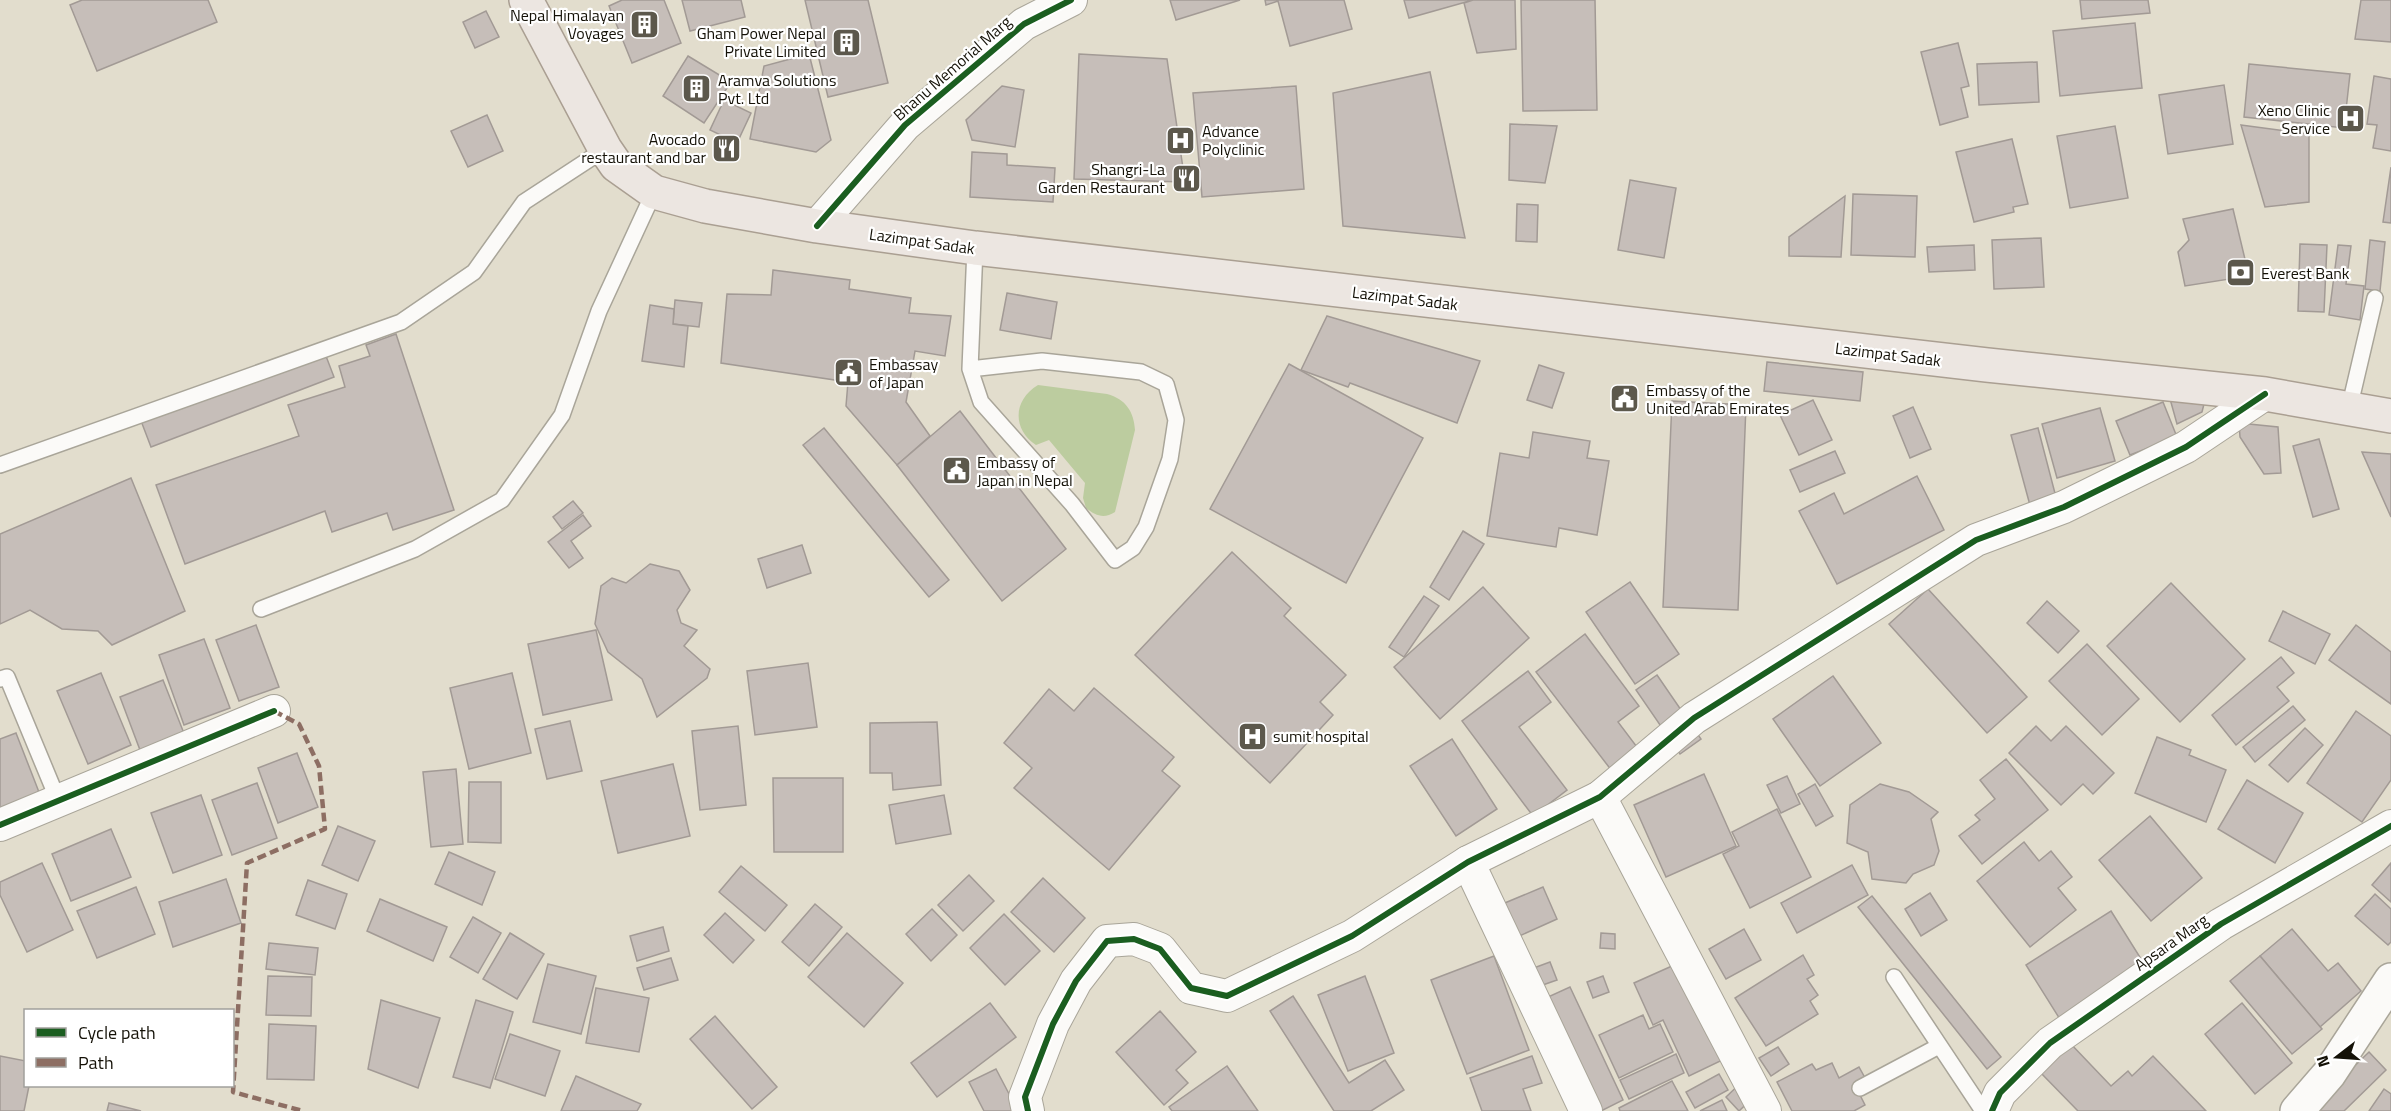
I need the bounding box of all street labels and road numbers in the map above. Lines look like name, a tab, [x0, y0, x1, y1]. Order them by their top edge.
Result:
street label: Bhanu Memorial Marg	[888, 10, 1016, 126]
street label: Lazimpat Sadak	[868, 222, 977, 260]
street label: Lazimpat Sadak	[1351, 280, 1460, 316]
street label: Lazimpat Sadak	[1834, 336, 1943, 372]
street label: Apsara Marg	[2129, 908, 2213, 976]

